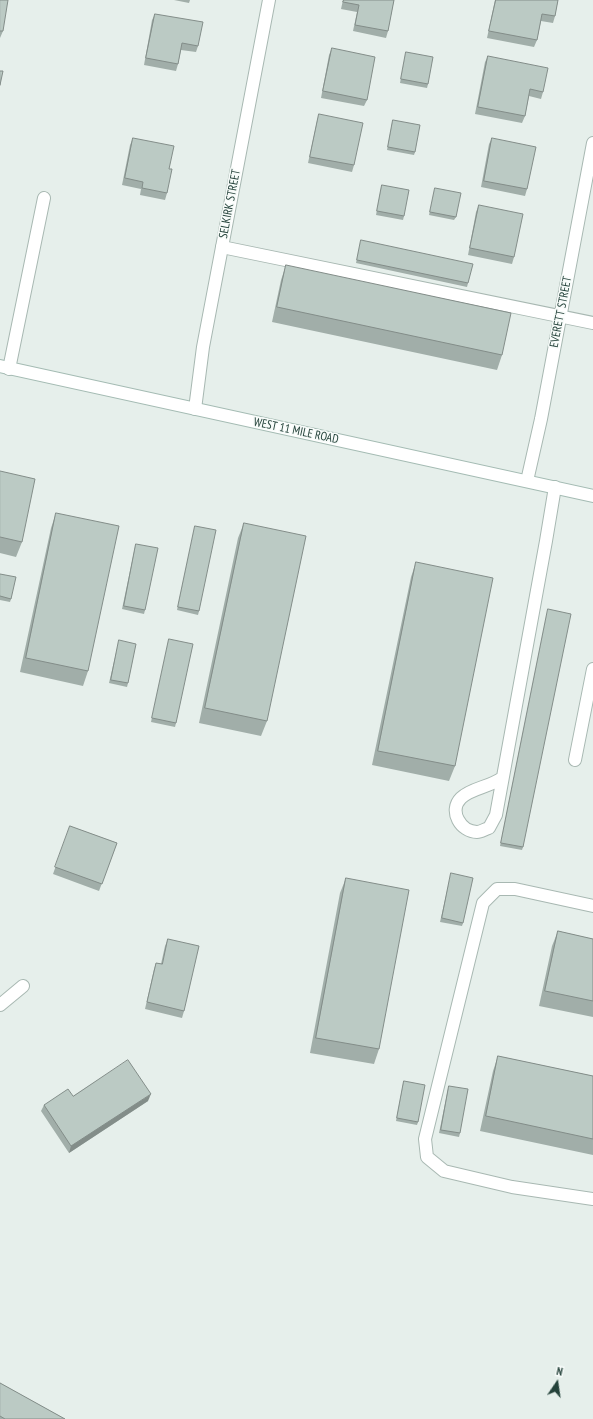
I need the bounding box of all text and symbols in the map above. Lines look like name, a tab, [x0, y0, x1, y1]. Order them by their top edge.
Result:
street label: SELKIRK STREET	[216, 168, 244, 240]
street label: EVERETT STREET	[547, 275, 575, 349]
street label: WEST 11 MILE ROAD	[252, 415, 340, 447]
north arrow	[537, 1363, 577, 1403]
text: N	[555, 1364, 564, 1379]

